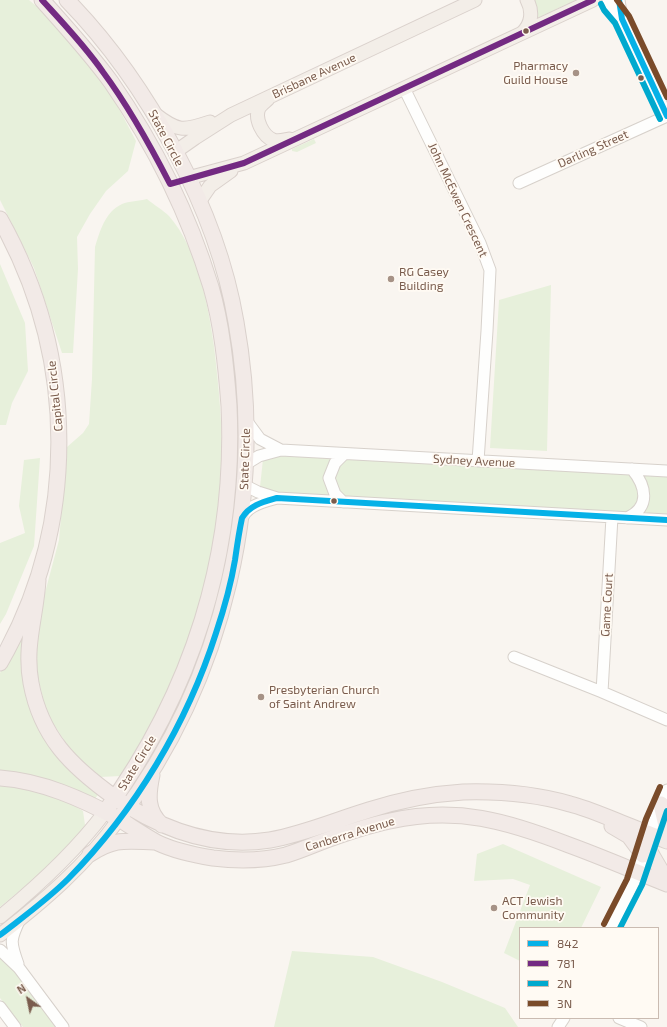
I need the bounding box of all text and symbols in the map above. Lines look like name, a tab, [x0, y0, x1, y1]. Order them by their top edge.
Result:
unlabelled marker	[521, 26, 531, 36]
street label: Brisbane Avenue	[270, 50, 358, 102]
place label: Pharmacy Guild House	[503, 59, 568, 87]
marker: Pharmacy Guild House	[571, 68, 581, 78]
unlabelled marker	[636, 73, 646, 83]
street label: State Circle	[145, 107, 187, 169]
street label: Darling Street	[556, 127, 630, 171]
street label: John McEwen Crescent	[425, 141, 491, 259]
place label: RG Casey Building	[399, 265, 449, 293]
marker: RG Casey Building	[386, 274, 396, 284]
street label: Capital Circle	[44, 360, 66, 432]
street label: State Circle	[237, 428, 253, 490]
street label: Sydney Avenue	[432, 452, 516, 470]
unlabelled marker	[329, 496, 339, 506]
street label: Game Court	[598, 573, 616, 637]
place label: Presbyterian Church of Saint Andrew	[269, 683, 380, 711]
marker: Presbyterian Church of Saint Andrew	[256, 692, 266, 702]
street label: State Circle	[115, 733, 159, 793]
street label: Canberra Avenue	[304, 814, 396, 854]
place label: ACT Jewish Community	[502, 894, 564, 922]
marker: ACT Jewish Community	[489, 903, 499, 913]
legend	[519, 927, 659, 1019]
text: 842	[557, 936, 578, 950]
text: 781	[557, 956, 575, 970]
text: 2N	[557, 976, 572, 990]
north arrow	[8, 979, 48, 1019]
text: N	[14, 981, 28, 996]
text: 3N	[557, 996, 572, 1010]

